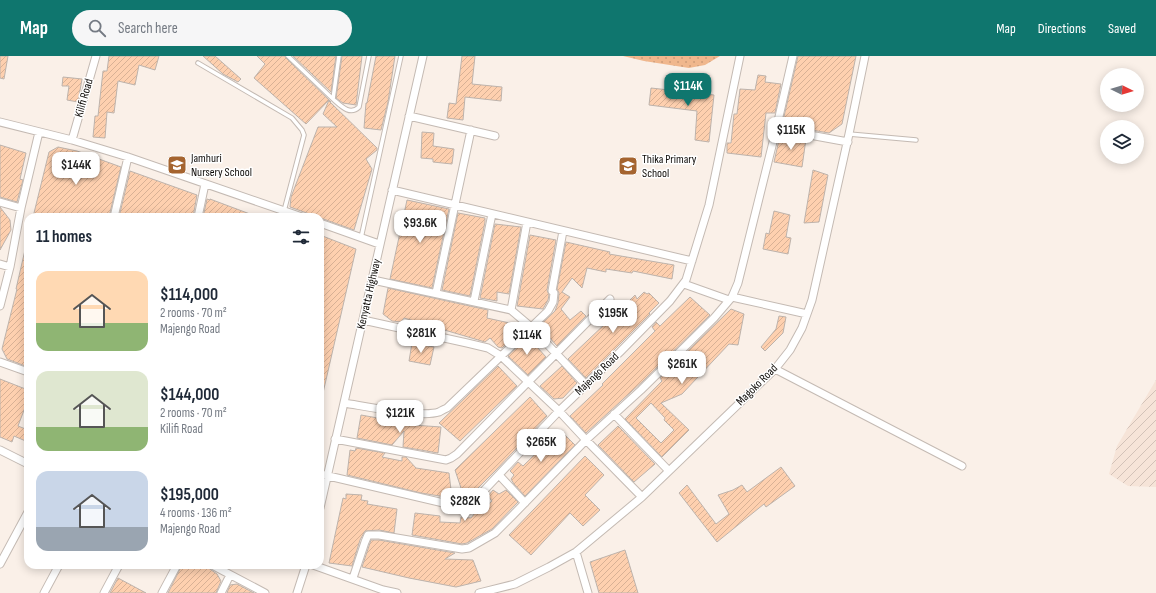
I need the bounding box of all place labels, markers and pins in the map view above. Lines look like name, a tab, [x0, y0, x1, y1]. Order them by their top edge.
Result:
pin: $114K	[660, 73, 716, 107]
pin: $115K	[763, 117, 819, 151]
place label: Jamhuri Nursery School	[190, 151, 252, 180]
pin: $144K	[48, 152, 104, 186]
place label: Thika Primary School	[642, 152, 697, 181]
school or university icon: Jamhuri Nursery School	[166, 154, 188, 176]
school or university icon: Thika Primary School	[617, 155, 639, 177]
pin: $93.6K	[387, 210, 453, 244]
pin: $195K	[585, 300, 641, 334]
pin: $281K	[393, 320, 449, 354]
pin: $114K	[499, 322, 555, 356]
pin: $261K	[654, 351, 710, 385]
pin: $121K	[372, 400, 428, 434]
pin: $265K	[513, 429, 569, 463]
pin: $282K	[437, 488, 493, 522]

